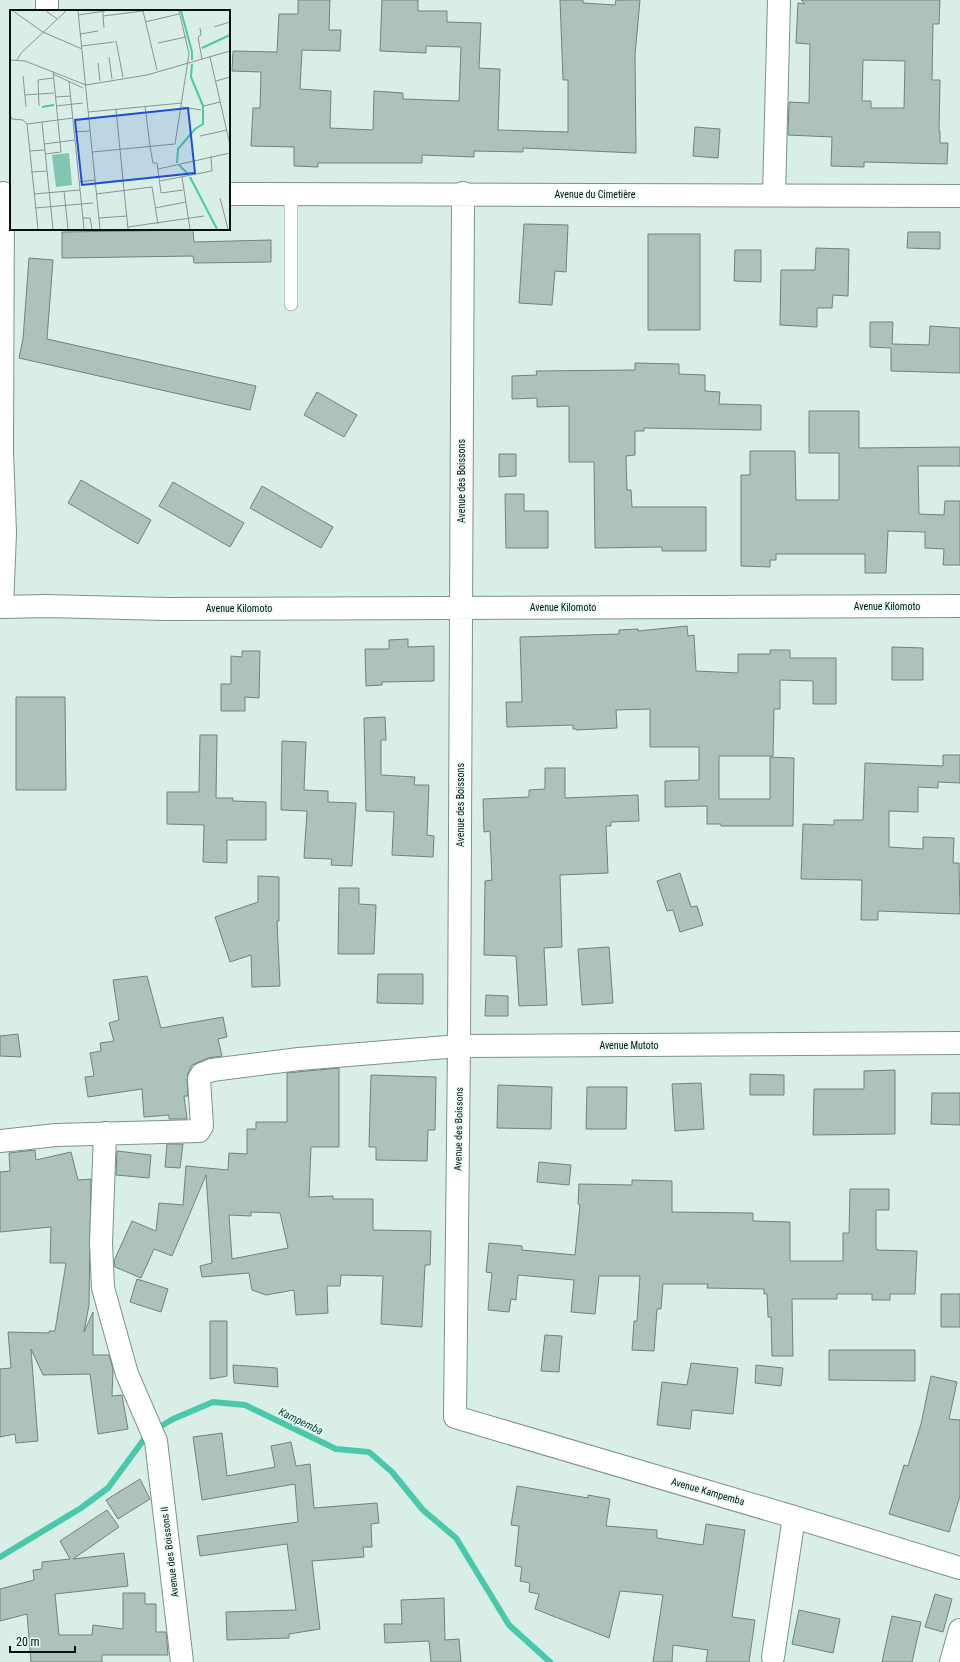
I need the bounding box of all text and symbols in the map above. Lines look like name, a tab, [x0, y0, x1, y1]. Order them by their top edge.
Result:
inset map	[10, 10, 230, 230]
street label: Avenue du Cimetière	[555, 189, 636, 200]
street label: Avenue des Boissons	[456, 439, 467, 523]
street label: Avenue Kilomoto	[854, 601, 920, 612]
street label: Avenue Kilomoto	[530, 602, 596, 613]
street label: Avenue Kilomoto	[206, 603, 272, 614]
street label: Avenue des Boissons	[455, 763, 466, 847]
street label: Avenue Mutoto	[599, 1040, 659, 1051]
street label: Avenue des Boissons	[452, 1087, 465, 1171]
water label: Kampemba	[277, 1405, 325, 1438]
street label: Avenue Kampemba	[670, 1476, 746, 1507]
street label: Avenue des Boissons II	[158, 1506, 181, 1598]
scale bar	[10, 1628, 75, 1654]
text: 20 m	[16, 1635, 40, 1649]

